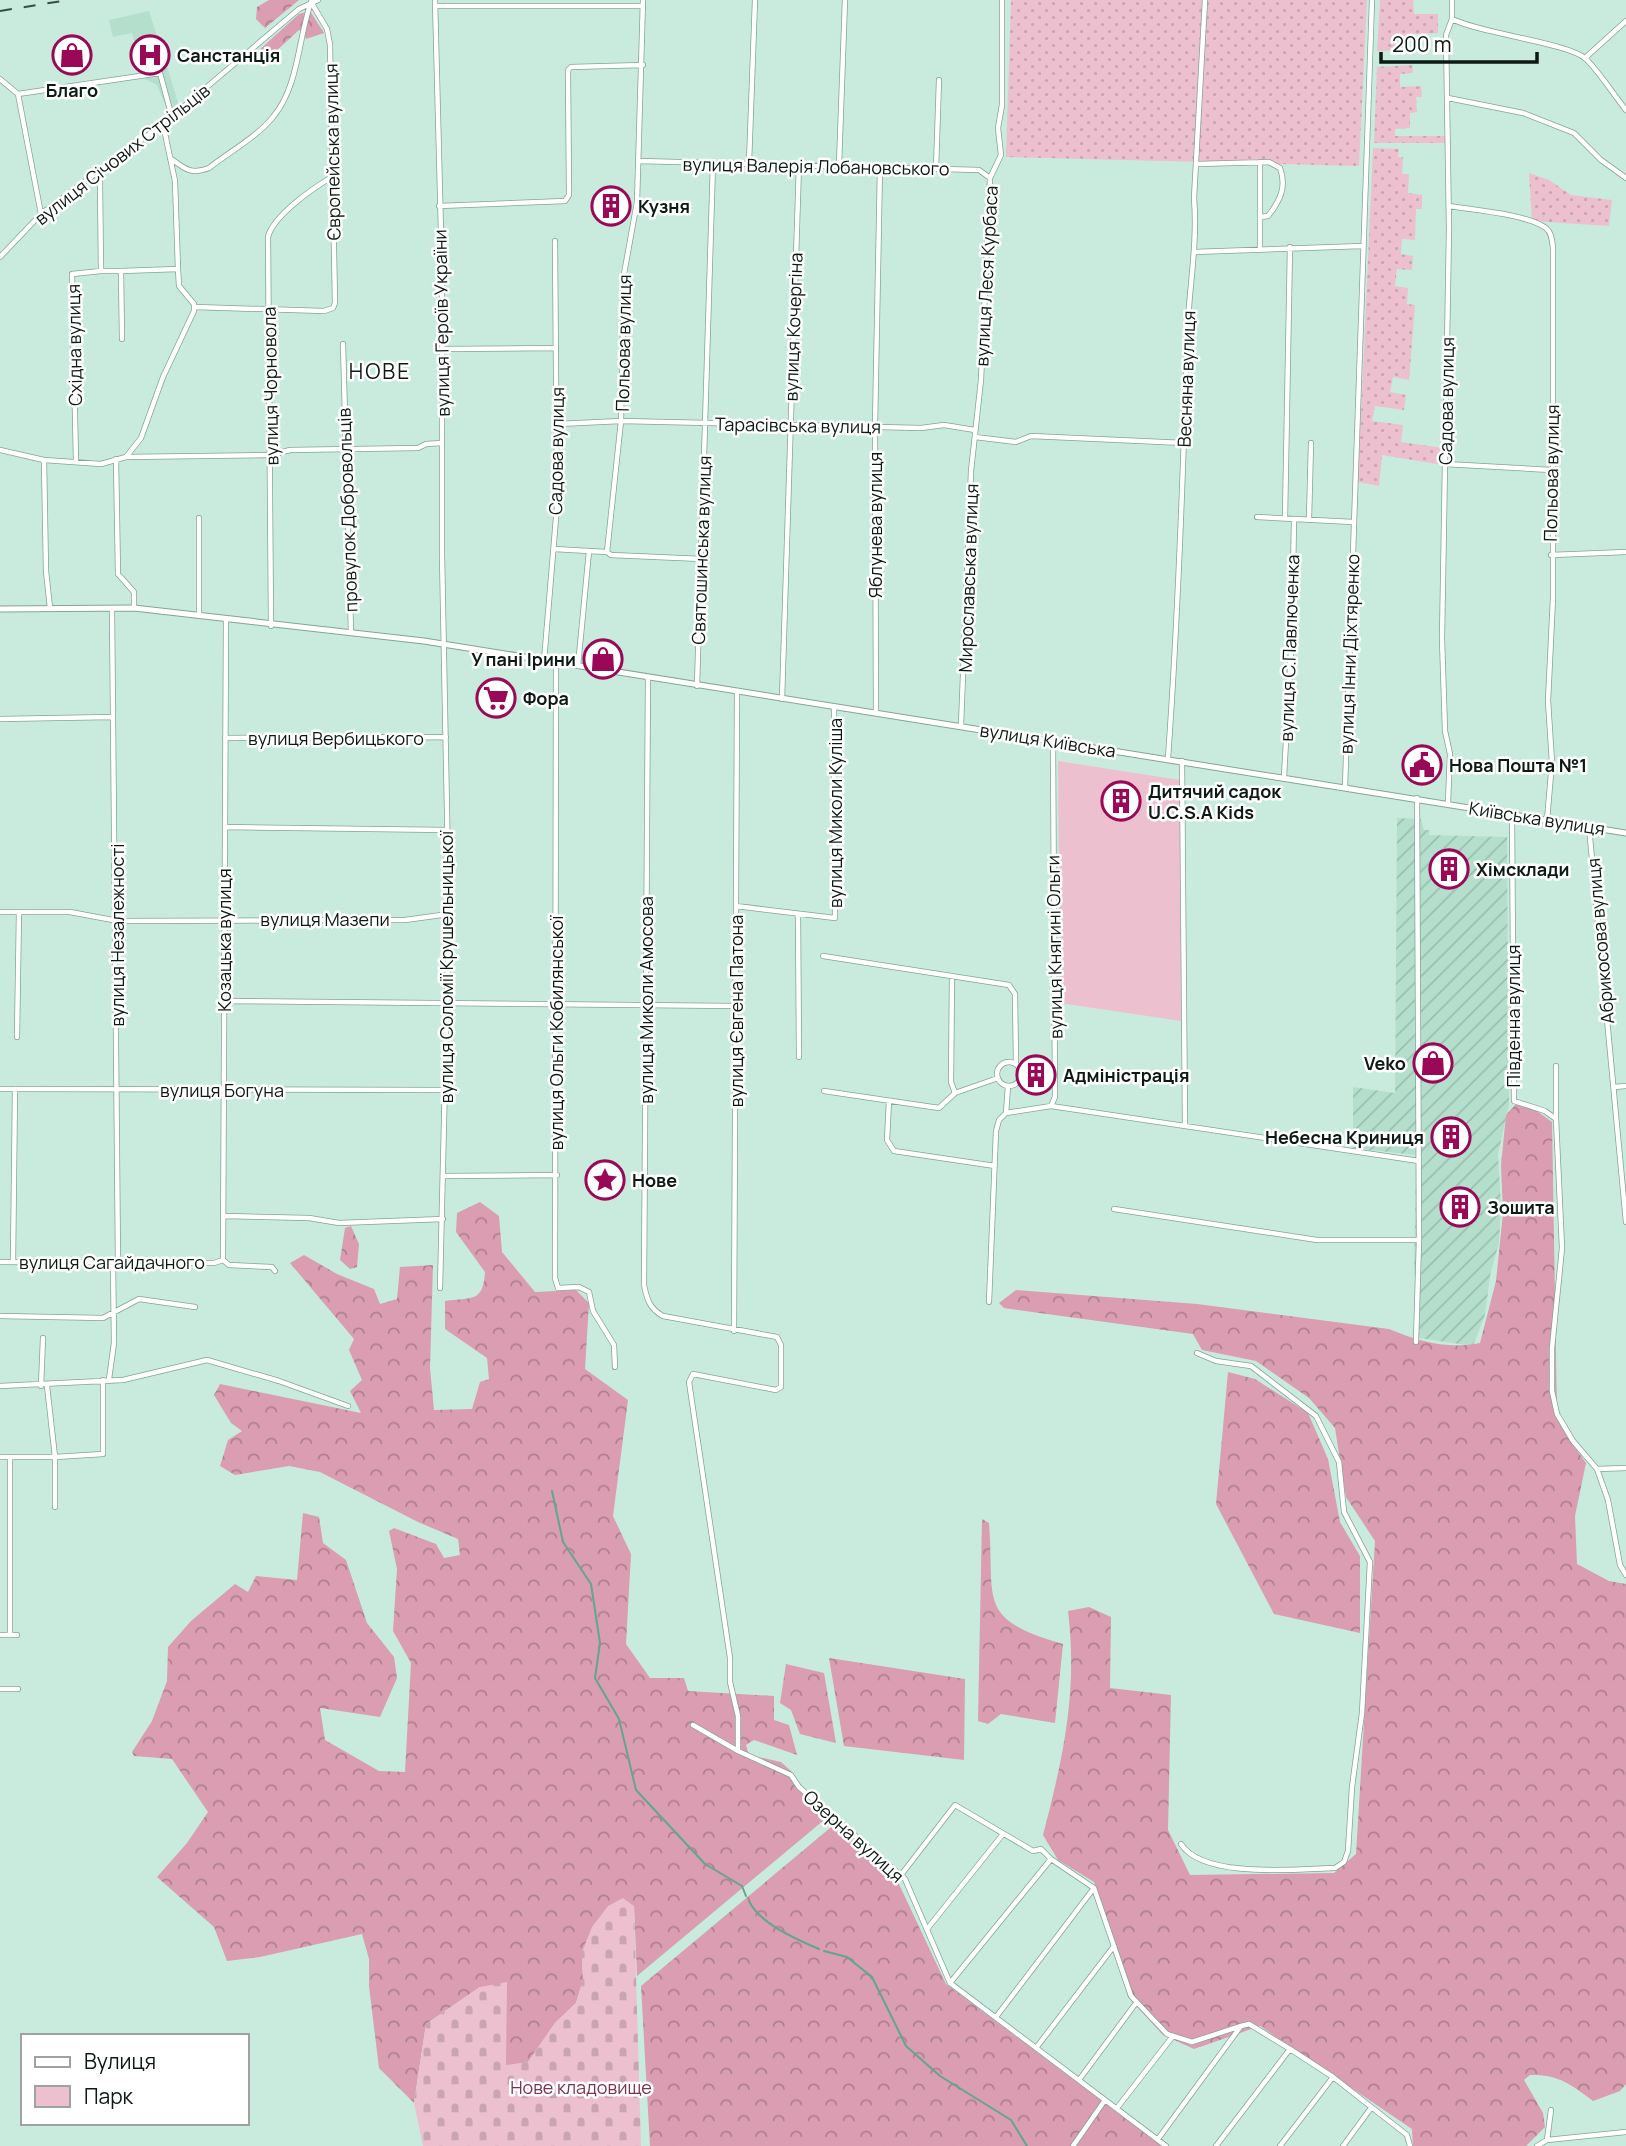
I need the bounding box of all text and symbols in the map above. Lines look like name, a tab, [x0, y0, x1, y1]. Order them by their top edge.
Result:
scale bar	[1381, 21, 1537, 65]
text: 200 m	[1392, 30, 1452, 58]
shop icon: Благо	[51, 34, 93, 76]
hospital icon: Санстанція	[129, 34, 171, 76]
place label: Санстанція	[177, 43, 280, 67]
street label: Європейська вулиця	[318, 63, 346, 241]
street label: вулиця Січових Стрільців	[29, 78, 215, 230]
place label: Благо	[46, 78, 98, 102]
street label: вулиця Валерія Лобановського	[682, 152, 950, 180]
building icon: Кузня	[590, 185, 632, 227]
street label: вулиця Леся Курбаса	[969, 185, 1003, 367]
place label: Кузня	[638, 194, 690, 218]
street label: вулиця Героїв України	[427, 229, 455, 417]
street label: вулиця Кочергіна	[778, 252, 808, 402]
street label: Польова вулиця	[610, 274, 636, 412]
street label: Східна вулиця	[61, 284, 87, 406]
street label: вулиця Чорновола	[257, 306, 283, 466]
street label: Весняна вулиця	[1172, 310, 1200, 448]
street label: Садова вулиця	[1433, 337, 1459, 465]
district label: НОВЕ	[349, 357, 411, 385]
street label: Садова вулиця	[543, 387, 569, 515]
street label: Польова вулиця	[1538, 404, 1564, 542]
street label: провулок Добровольців	[331, 407, 363, 613]
street label: Тарасівська вулиця	[715, 412, 881, 438]
street label: Яблунева вулиця	[863, 452, 887, 598]
street label: Святошинська вулиця	[686, 455, 716, 645]
street label: Мирославська вулиця	[953, 483, 983, 673]
street label: вулиця С.Павлюченка	[1274, 554, 1304, 742]
street label: вулиця Інни Діхтяренко	[1334, 554, 1364, 754]
shop icon: У пані Ірини	[582, 638, 624, 680]
place label: У пані Ірини	[471, 647, 576, 671]
supermarket icon: Фора	[475, 677, 517, 719]
place label: Фора	[523, 686, 569, 710]
street label: вулиця Київська	[978, 717, 1118, 763]
street label: вулиця Миколи Куліша	[823, 718, 847, 908]
street label: вулиця Вербицького	[248, 726, 424, 750]
public building icon: Нова Пошта №1	[1401, 744, 1443, 786]
place label: Нова Пошта №1	[1449, 753, 1587, 777]
place label: Дитячий садок U.C.S.A Kids	[1148, 779, 1282, 824]
building icon: Дитячий садок U.C.S.A Kids	[1100, 780, 1142, 822]
street label: Київська вулиця	[1467, 795, 1607, 841]
street label: вулиця Соломії Крушельницької	[434, 830, 458, 1103]
street label: вулиця Незалежності	[105, 843, 129, 1027]
building icon: Хімсклади	[1428, 848, 1470, 890]
street label: вулиця Княгині Ольги	[1040, 855, 1068, 1039]
place label: Хімсклади	[1476, 857, 1569, 881]
street label: Абрикосова вулиця	[1581, 857, 1619, 1025]
street label: Козацька вулиця	[212, 868, 236, 1012]
street label: вулиця Миколи Амосова	[634, 896, 658, 1104]
street label: вулиця Мазепи	[260, 907, 390, 931]
street label: вулиця Ольги Кобилянської	[544, 915, 568, 1150]
street label: вулиця Євгена Патона	[724, 915, 748, 1107]
street label: Південна вулиця	[1501, 945, 1525, 1087]
shop icon: Veko	[1412, 1042, 1454, 1084]
place label: Veko	[1364, 1051, 1406, 1075]
building icon: Адміністрація	[1015, 1054, 1057, 1096]
place label: Адміністрація	[1063, 1063, 1189, 1087]
street label: вулиця Богуна	[160, 1078, 284, 1102]
building icon: Небесна Криниця	[1430, 1116, 1472, 1158]
place label: Небесна Криниця	[1265, 1125, 1424, 1149]
place icon: Нове	[584, 1159, 626, 1201]
place label: Нове	[632, 1168, 677, 1192]
building icon: Зошита	[1439, 1186, 1481, 1228]
place label: Зошита	[1487, 1195, 1555, 1219]
street label: вулиця Сагайдачного	[19, 1250, 205, 1274]
street label: Озерна вулиця	[799, 1784, 909, 1888]
legend	[21, 2034, 248, 2125]
text: Вулиця	[84, 2047, 156, 2075]
park label: Нове кладовище	[510, 2075, 652, 2099]
text: Парк	[84, 2082, 134, 2110]

